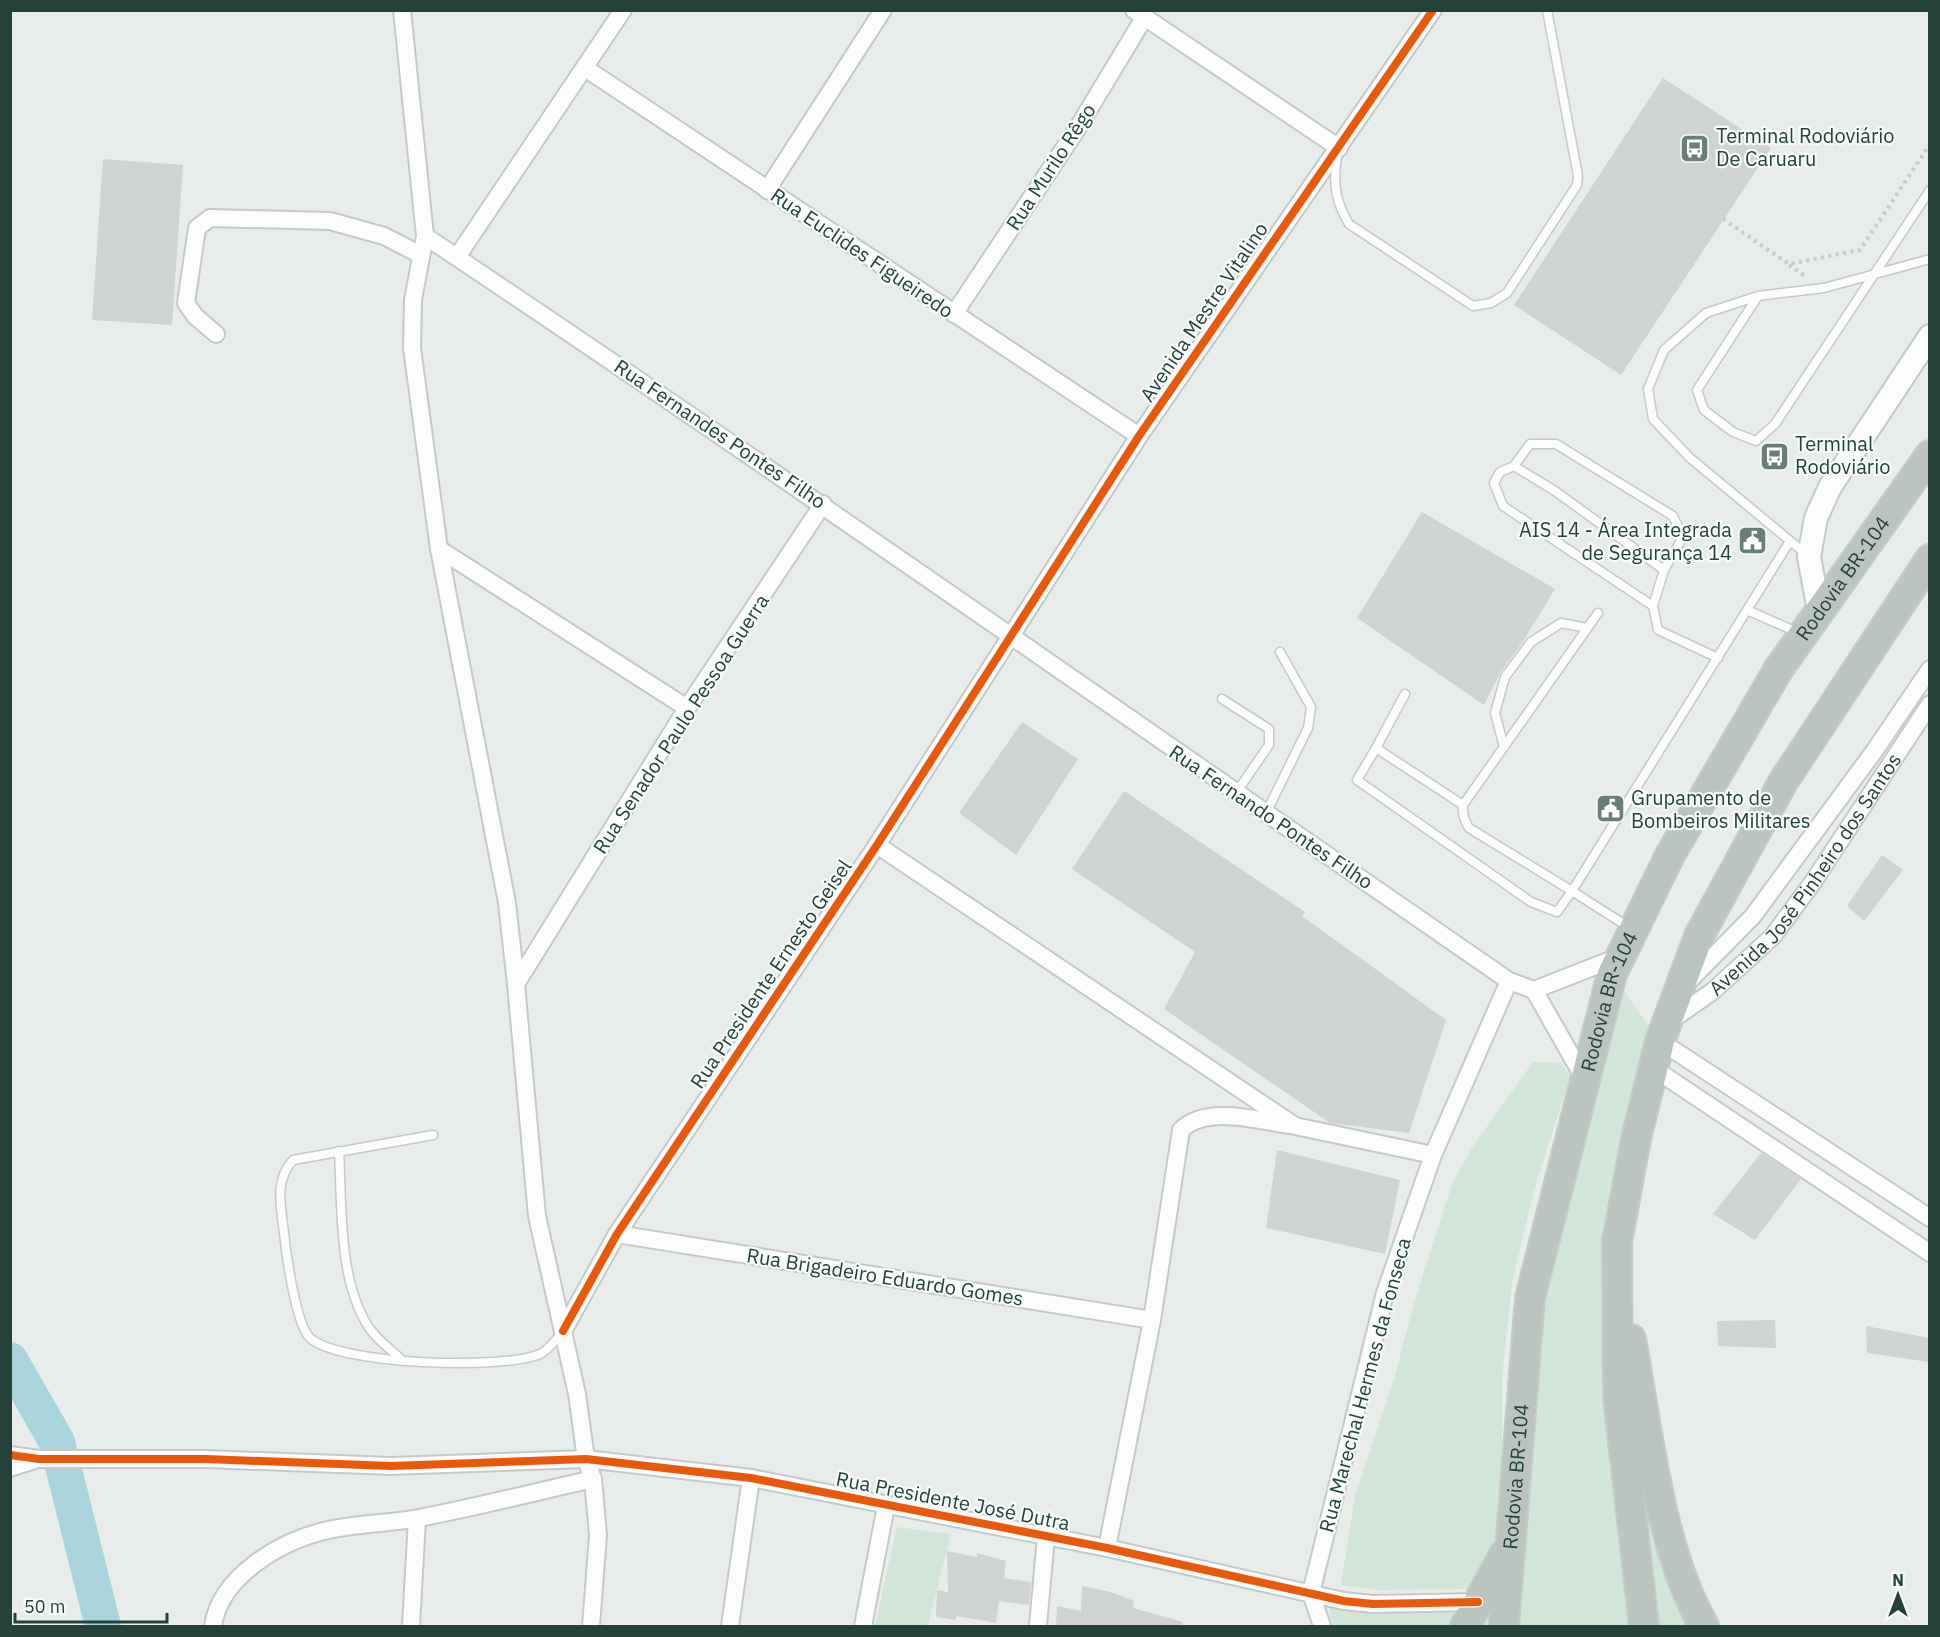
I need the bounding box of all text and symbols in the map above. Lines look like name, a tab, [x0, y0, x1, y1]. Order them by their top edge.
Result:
street label: Rua Murilo Rêgo	[1000, 98, 1102, 235]
place label: Terminal Rodoviário De Caruaru	[1716, 122, 1895, 172]
bus stop icon: Terminal Rodoviário De Caruaru	[1679, 132, 1711, 164]
street label: Rua Euclides Figueiredo	[766, 181, 959, 324]
street label: Avenida Mestre Vitalino	[1133, 217, 1274, 407]
street label: Rua Fernandes Pontes Filho	[609, 353, 831, 515]
place label: Terminal Rodoviário	[1795, 430, 1890, 480]
bus stop icon: Terminal Rodoviário	[1758, 440, 1790, 472]
street label: Rodovia BR-104	[1789, 511, 1896, 646]
place label: AIS 14 - Área Integrada de Segurança 14	[1519, 516, 1732, 566]
public building icon: AIS 14 - Área Integrada de Segurança 14	[1737, 525, 1769, 557]
street label: Rua Senador Paulo Pessoa Guerra	[586, 588, 775, 859]
street label: Rua Fernando Pontes Filho	[1164, 738, 1378, 895]
street label: Avenida José Pinheiro dos Santos	[1703, 748, 1907, 1001]
place label: Grupamento de Bombeiros Militares	[1631, 784, 1811, 834]
public building icon: Grupamento de Bombeiros Militares	[1594, 793, 1626, 825]
street label: Rua Presidente Ernesto Geisel	[684, 854, 858, 1094]
street label: Rodovia BR-104	[1574, 927, 1644, 1074]
street label: Rua Marechal Hermes da Fonseca	[1312, 1234, 1417, 1535]
street label: Rua Brigadeiro Eduardo Gomes	[745, 1241, 1025, 1312]
street label: Rodovia BR-104	[1496, 1403, 1535, 1550]
street label: Rua Presidente José Dutra	[834, 1465, 1073, 1536]
north arrow	[1868, 1565, 1928, 1625]
text: N	[1892, 1570, 1904, 1590]
scale bar	[15, 1586, 166, 1624]
text: 50 m	[24, 1595, 66, 1618]

